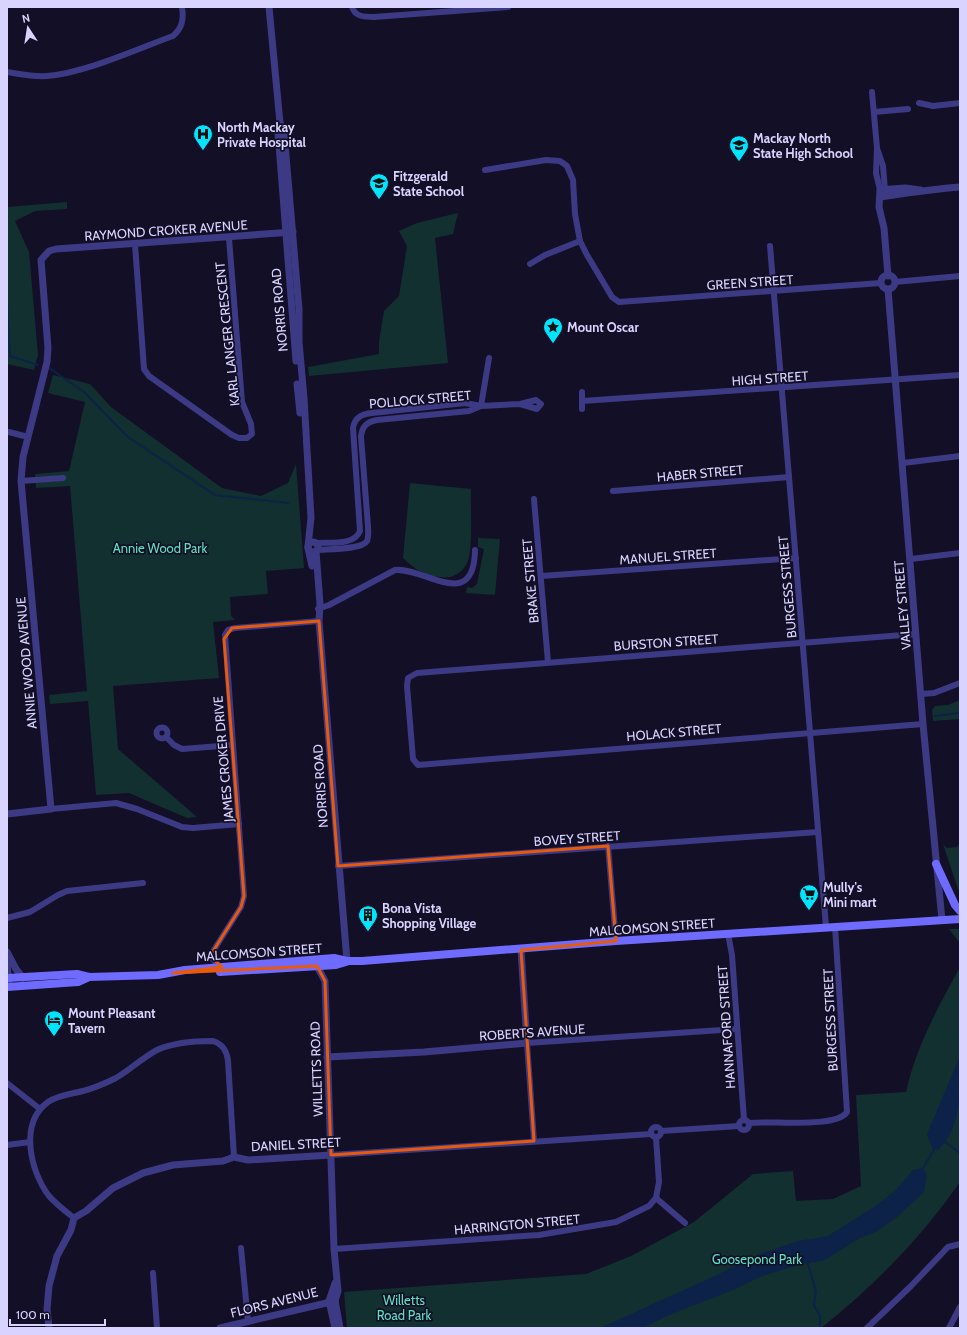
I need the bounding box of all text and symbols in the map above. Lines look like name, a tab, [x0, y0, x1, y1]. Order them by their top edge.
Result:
north arrow	[8, 8, 48, 48]
text: N	[21, 11, 31, 26]
place label: North Mackay Private Hospital	[217, 119, 307, 150]
hospital icon: North Mackay Private Hospital	[192, 123, 214, 151]
place label: Mackay North State High School	[753, 130, 854, 161]
school or university icon: Mackay North State High School	[728, 134, 750, 162]
place label: Fitzgerald State School	[393, 168, 465, 199]
school or university icon: Fitzgerald State School	[368, 172, 390, 200]
street label: RAYMOND CROKER AVENUE	[84, 216, 248, 244]
street label: KARL LANGER CRESCENT	[211, 261, 243, 407]
street label: NORRIS ROAD	[267, 268, 291, 352]
street label: GREEN STREET	[706, 271, 794, 293]
place icon: Mount Oscar	[542, 316, 564, 344]
place label: Mount Oscar	[567, 319, 639, 335]
street label: HIGH STREET	[731, 367, 809, 389]
street label: POLLOCK STREET	[368, 387, 472, 411]
street label: HABER STREET	[656, 461, 744, 485]
street label: BURGESS STREET	[775, 535, 799, 639]
street label: BRAKE STREET	[518, 538, 542, 624]
park label: Annie Wood Park	[113, 540, 207, 556]
street label: MANUEL STREET	[619, 545, 717, 567]
street label: VALLEY STREET	[890, 560, 914, 650]
street label: ANNIE WOOD AVENUE	[12, 596, 40, 730]
street label: BURSTON STREET	[613, 630, 719, 654]
street label: JAMES CROKER DRIVE	[210, 695, 237, 824]
street label: HOLACK STREET	[626, 720, 722, 744]
street label: NORRIS ROAD	[309, 744, 331, 828]
street label: BOVEY STREET	[533, 827, 621, 849]
place label: Mully's Mini mart	[823, 879, 877, 910]
supermarket icon: Mully's Mini mart	[798, 883, 820, 911]
place label: Bona Vista Shopping Village	[382, 900, 477, 931]
building icon: Bona Vista Shopping Village	[357, 904, 379, 932]
street label: MALCOMSON STREET	[588, 915, 716, 939]
street label: MALCOMSON STREET	[195, 940, 323, 964]
street label: HANNAFORD STREET	[714, 964, 738, 1089]
street label: BURGESS STREET	[819, 968, 841, 1072]
place label: Mount Pleasant Tavern	[68, 1005, 156, 1036]
hotel icon: Mount Pleasant Tavern	[43, 1009, 65, 1037]
street label: ROBERTS AVENUE	[478, 1020, 586, 1044]
street label: WILLETTS ROAD	[306, 1021, 326, 1117]
street label: DANIEL STREET	[251, 1134, 341, 1154]
street label: HARRINGTON STREET	[453, 1211, 581, 1237]
park label: Goosepond Park	[712, 1251, 802, 1267]
street label: FLORS AVENUE	[229, 1283, 319, 1321]
park label: Willetts Road Park	[377, 1292, 431, 1323]
scale bar	[10, 1301, 105, 1327]
text: 100 m	[16, 1307, 50, 1322]

